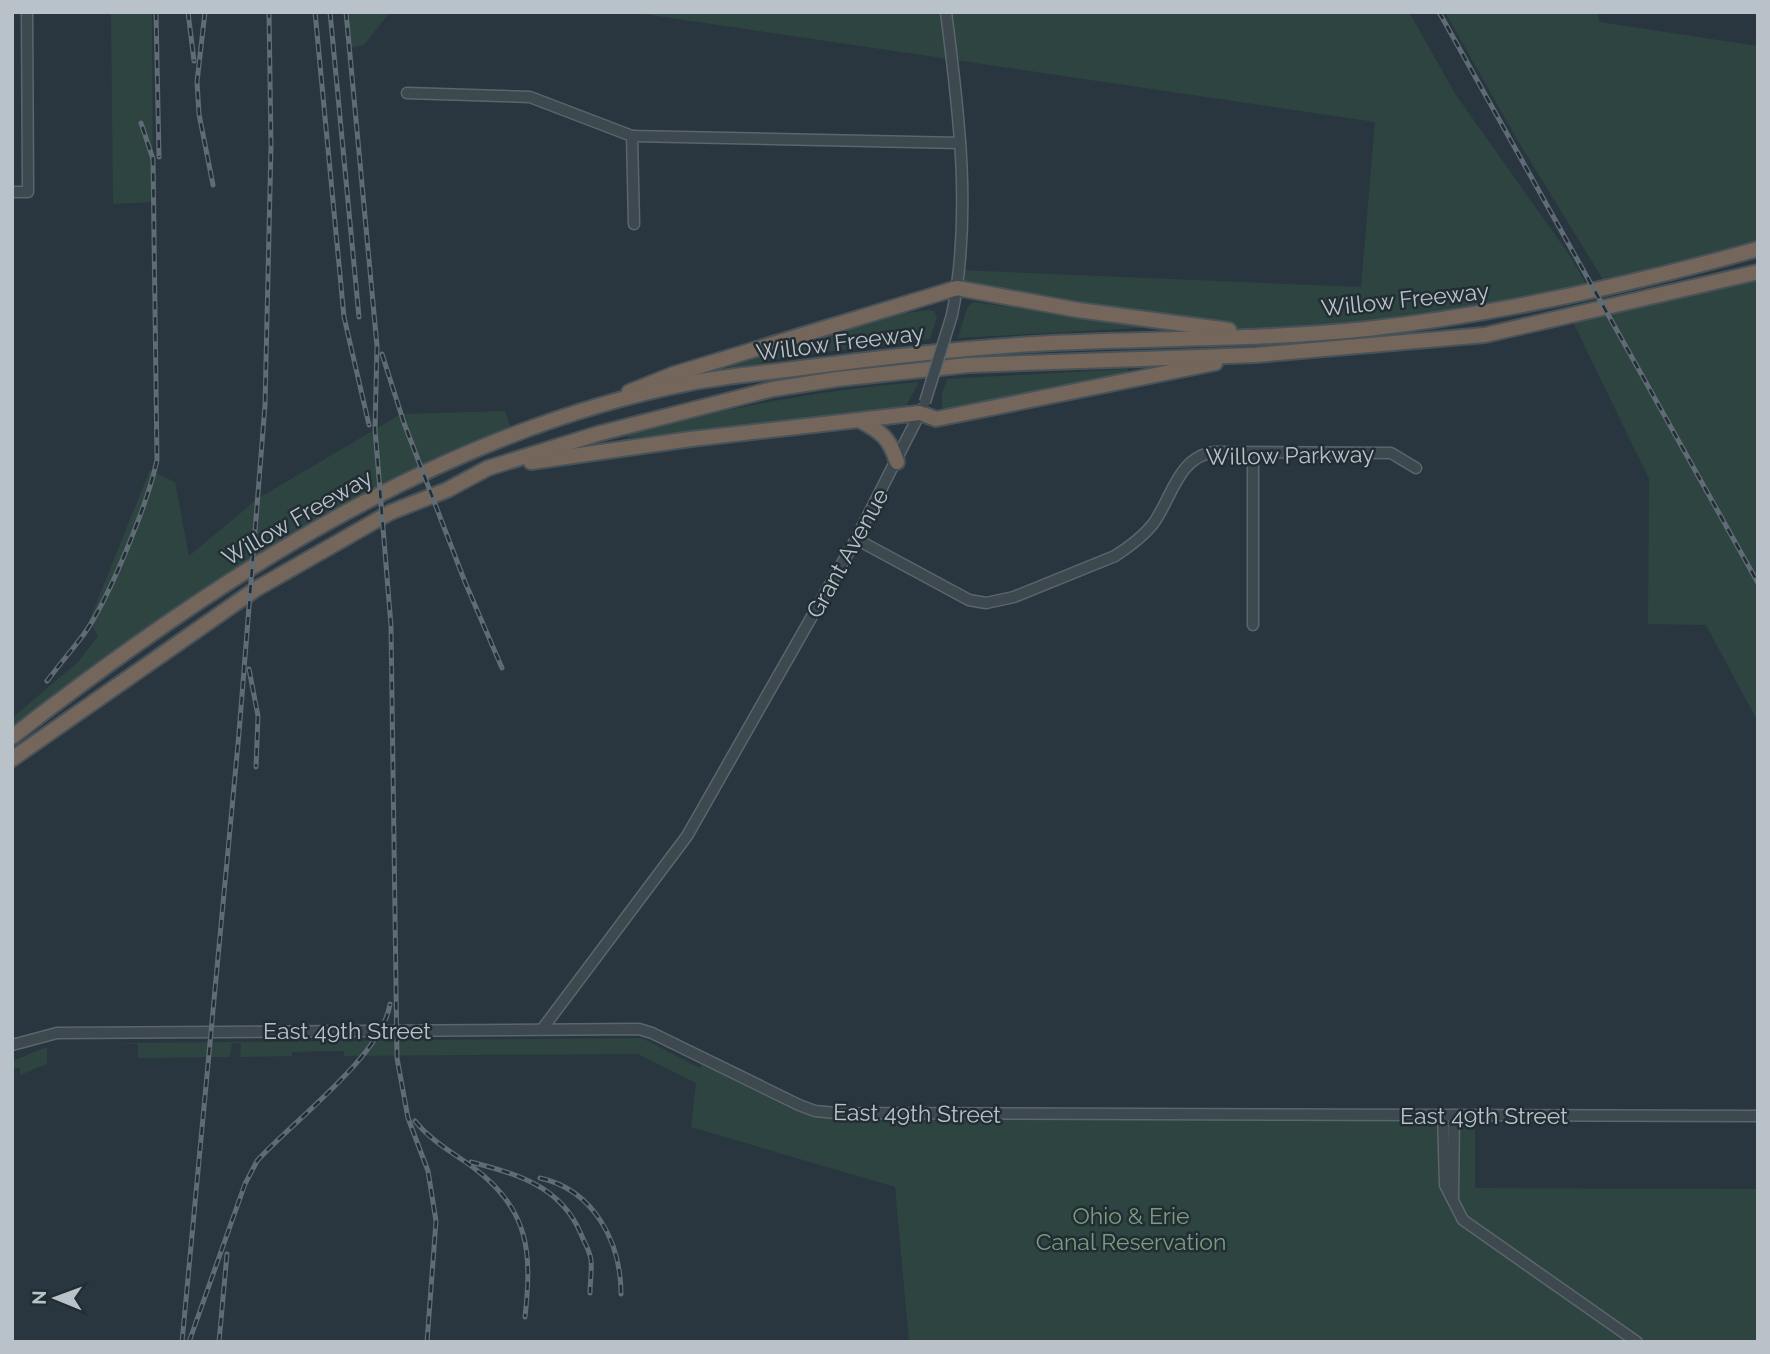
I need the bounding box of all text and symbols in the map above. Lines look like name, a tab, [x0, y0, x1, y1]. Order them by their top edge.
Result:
street label: Willow Freeway	[1320, 277, 1490, 321]
street label: Willow Freeway	[755, 318, 925, 366]
street label: Willow Parkway	[1205, 440, 1375, 470]
street label: Willow Freeway	[217, 463, 377, 571]
street label: Grant Avenue	[800, 484, 894, 622]
street label: East 49th Street	[263, 1017, 431, 1044]
street label: East 49th Street	[833, 1098, 1001, 1128]
street label: East 49th Street	[1400, 1102, 1568, 1129]
park label: Ohio & Erie Canal Reservation	[1036, 1202, 1226, 1255]
north arrow	[21, 1263, 91, 1333]
text: N	[28, 1290, 50, 1305]

